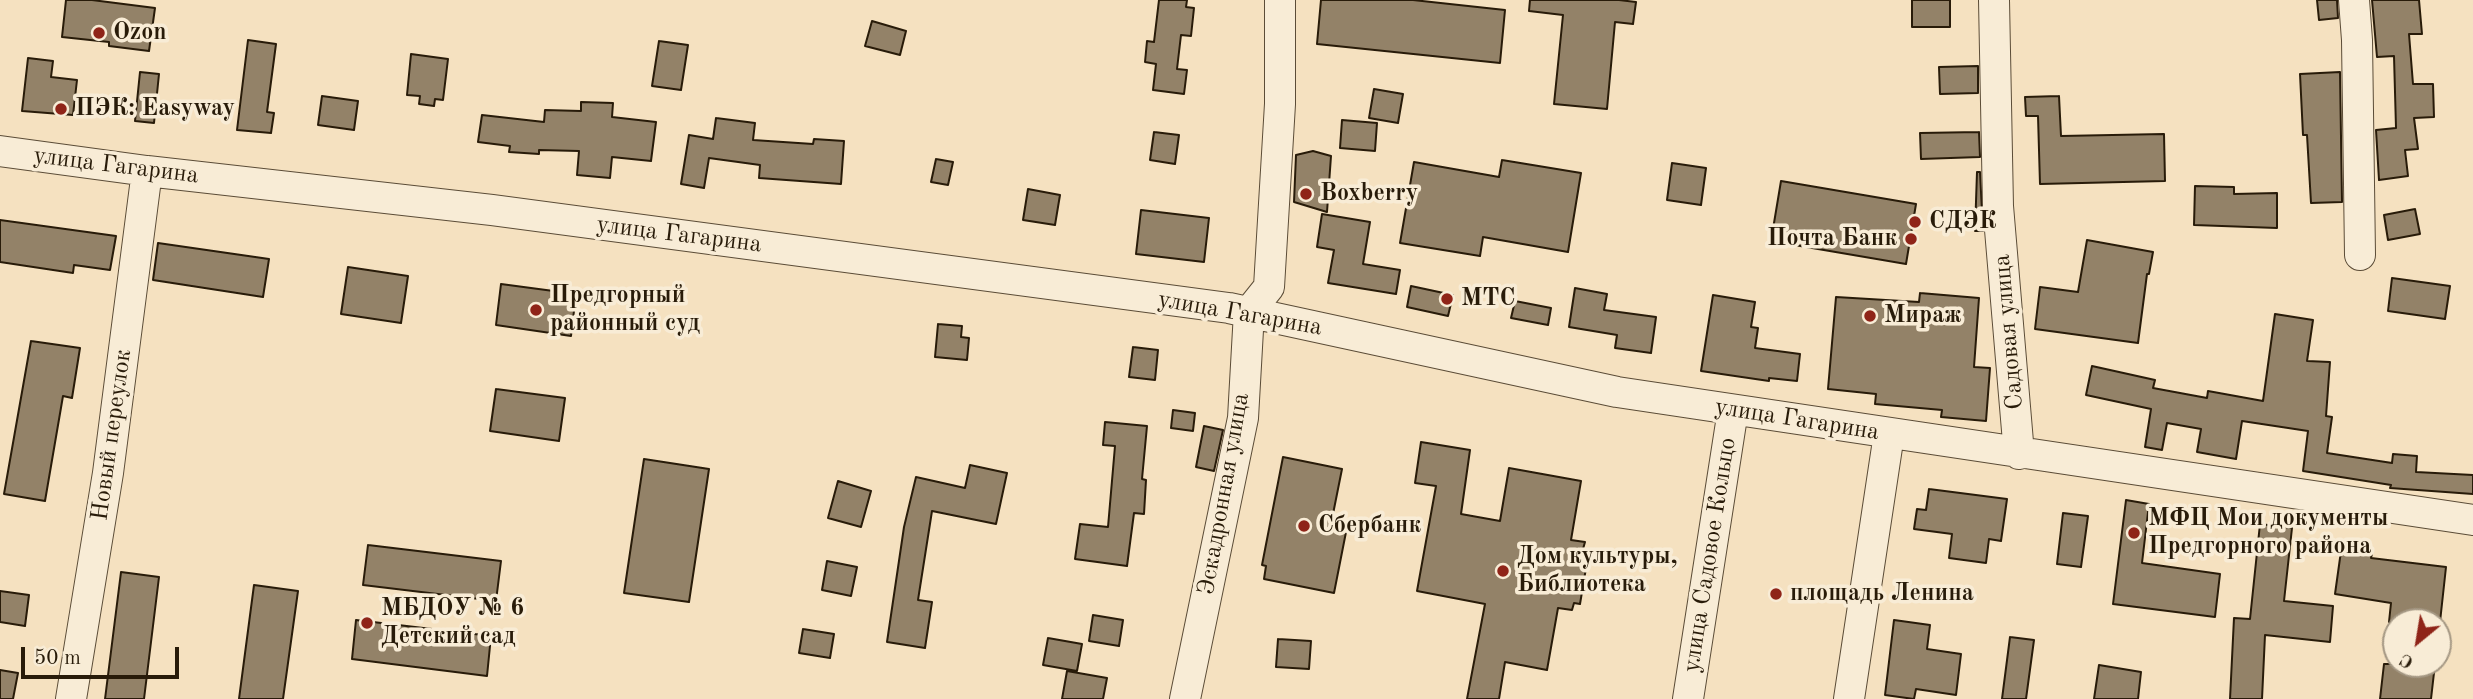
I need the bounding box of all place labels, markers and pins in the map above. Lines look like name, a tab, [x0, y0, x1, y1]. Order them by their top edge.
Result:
place label: Ozon	[113, 19, 167, 47]
marker: Ozon	[91, 25, 107, 41]
place label: ПЭК: Easyway	[75, 95, 235, 123]
marker: ПЭК: Easyway	[53, 101, 69, 117]
place label: Boxberry	[1320, 180, 1418, 208]
marker: Boxberry	[1298, 186, 1314, 202]
place label: СДЭК	[1929, 208, 1996, 236]
marker: СДЭК	[1907, 214, 1923, 230]
place label: Почта Банк	[1767, 225, 1897, 253]
marker: Почта Банк	[1903, 231, 1919, 247]
place label: Предгорный районный суд	[550, 282, 700, 338]
place label: МТС	[1461, 285, 1515, 313]
marker: МТС	[1439, 291, 1455, 307]
marker: Предгорный районный суд	[528, 302, 544, 318]
place label: Мираж	[1884, 302, 1962, 330]
marker: Мираж	[1862, 308, 1878, 324]
place label: МФЦ Мои документы Предгорного района	[2148, 505, 2388, 561]
place label: Сбербанк	[1318, 512, 1421, 540]
marker: Сбербанк	[1296, 518, 1312, 534]
marker: МФЦ Мои документы Предгорного района	[2126, 525, 2142, 541]
place label: Дом культуры, Библиотека	[1517, 543, 1677, 599]
marker: Дом культуры, Библиотека	[1495, 563, 1511, 579]
place label: площадь Ленина	[1790, 580, 1974, 608]
marker: площадь Ленина	[1768, 586, 1784, 602]
place label: МБДОУ № 6 Детский сад	[381, 595, 524, 651]
marker: МБДОУ № 6 Детский сад	[359, 615, 375, 631]

